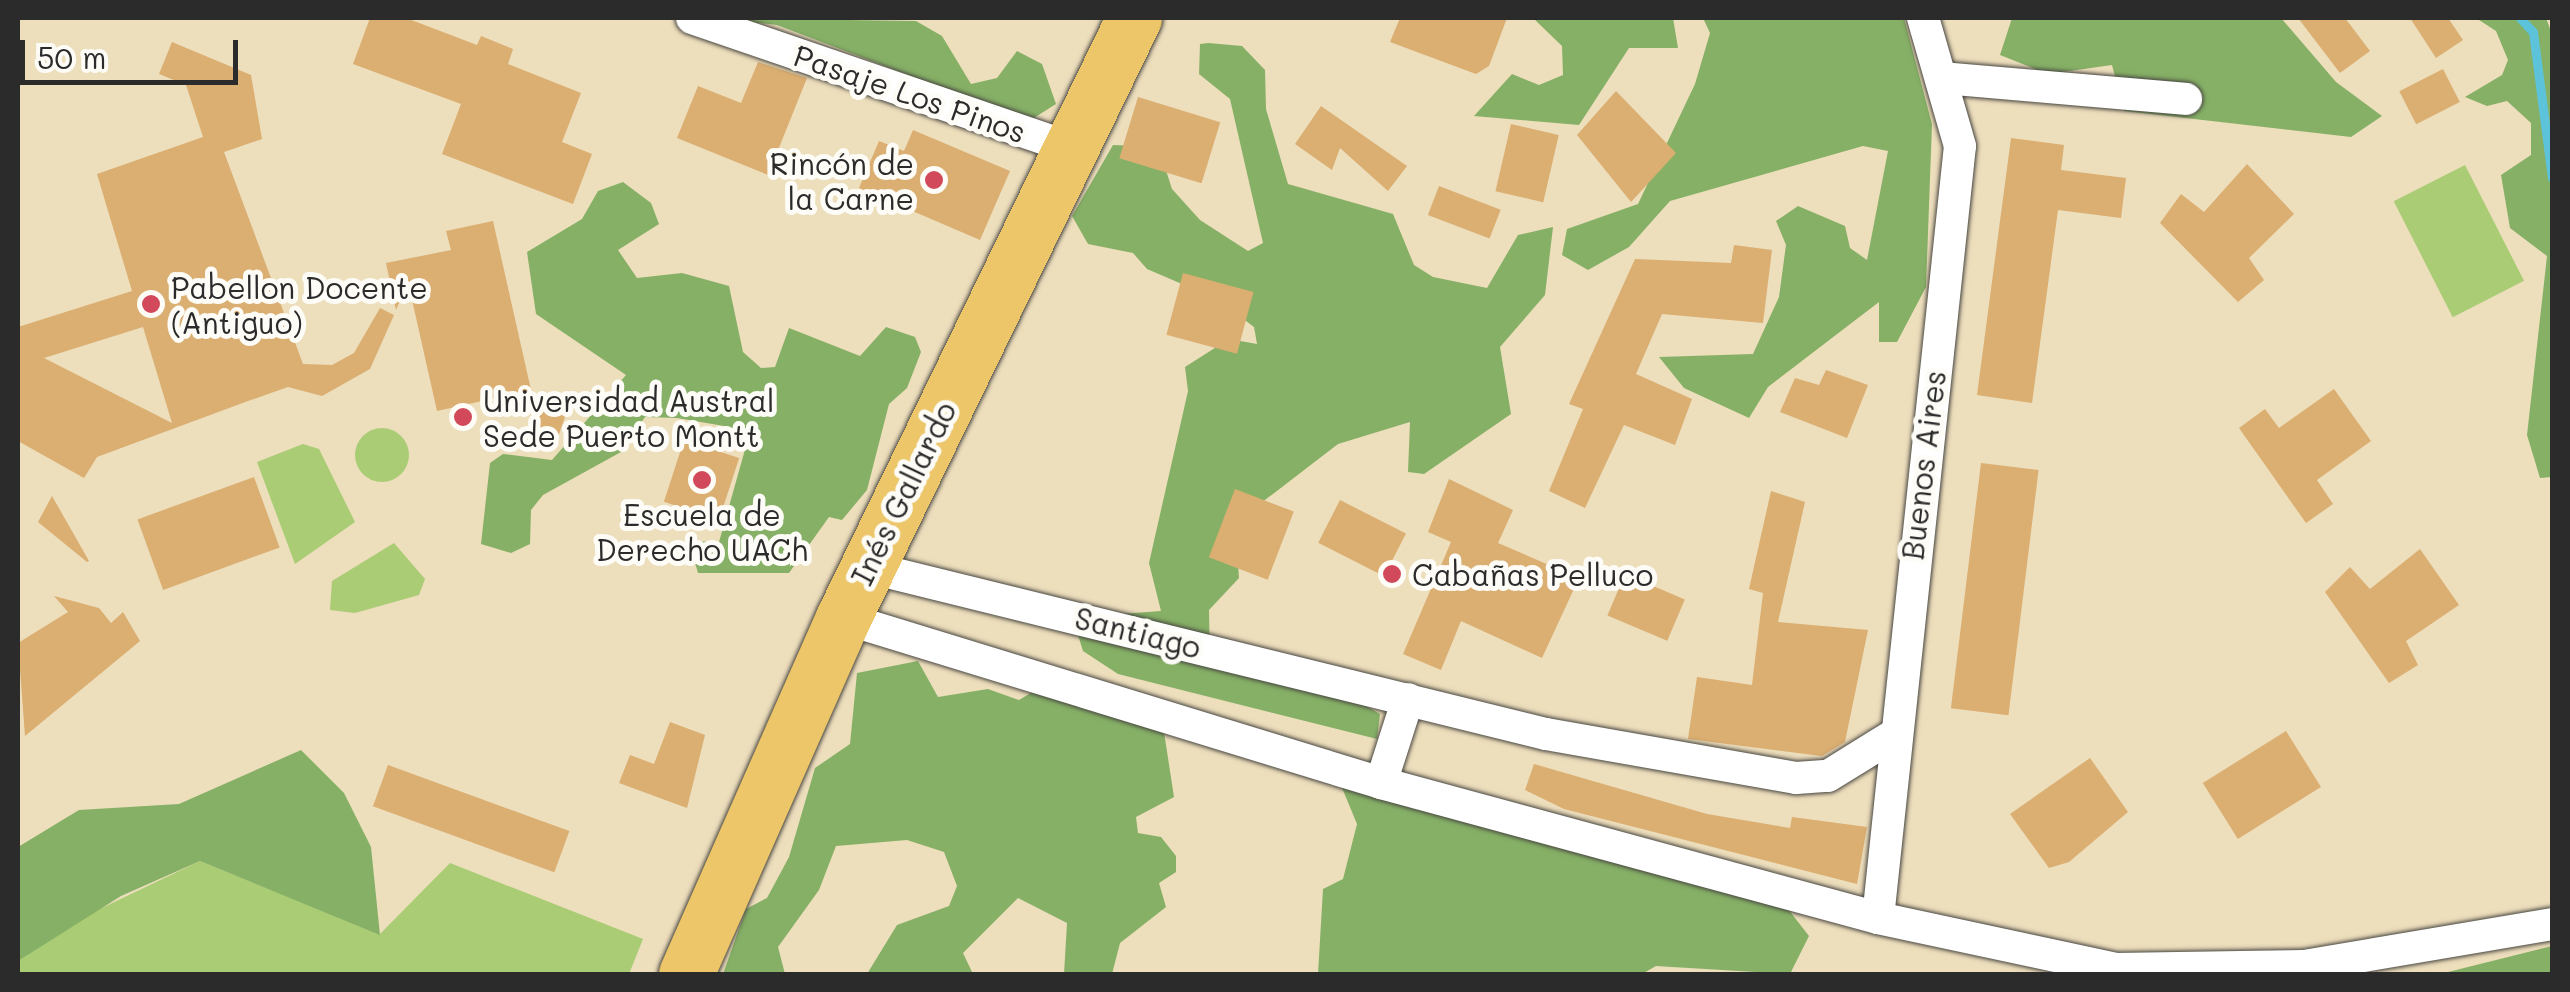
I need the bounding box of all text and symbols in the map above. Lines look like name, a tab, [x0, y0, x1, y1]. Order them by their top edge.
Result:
scale bar	[25, 20, 242, 82]
street label: Pasaje Los Pinos	[789, 36, 1031, 150]
text: 50 m	[37, 37, 107, 77]
place label: Rincón de la Carne	[770, 145, 914, 216]
marker: Rincón de la Carne	[923, 169, 945, 191]
place label: Pabellon Docente (Antiguo)	[171, 269, 428, 340]
marker: Pabellon Docente (Antiguo)	[140, 293, 162, 315]
street label: Buenos Aires	[1894, 368, 1952, 562]
place label: Universidad Austral Sede Puerto Montt	[483, 382, 775, 452]
street label: Inés Gallardo	[843, 395, 963, 591]
marker: Universidad Austral Sede Puerto Montt	[452, 406, 474, 428]
marker: Escuela de Derecho UACh	[691, 469, 713, 491]
place label: Escuela de Derecho UACh	[596, 496, 808, 566]
place label: Cabañas Pelluco	[1412, 556, 1653, 592]
marker: Cabañas Pelluco	[1381, 563, 1403, 585]
street label: Santiago	[1071, 599, 1205, 665]

